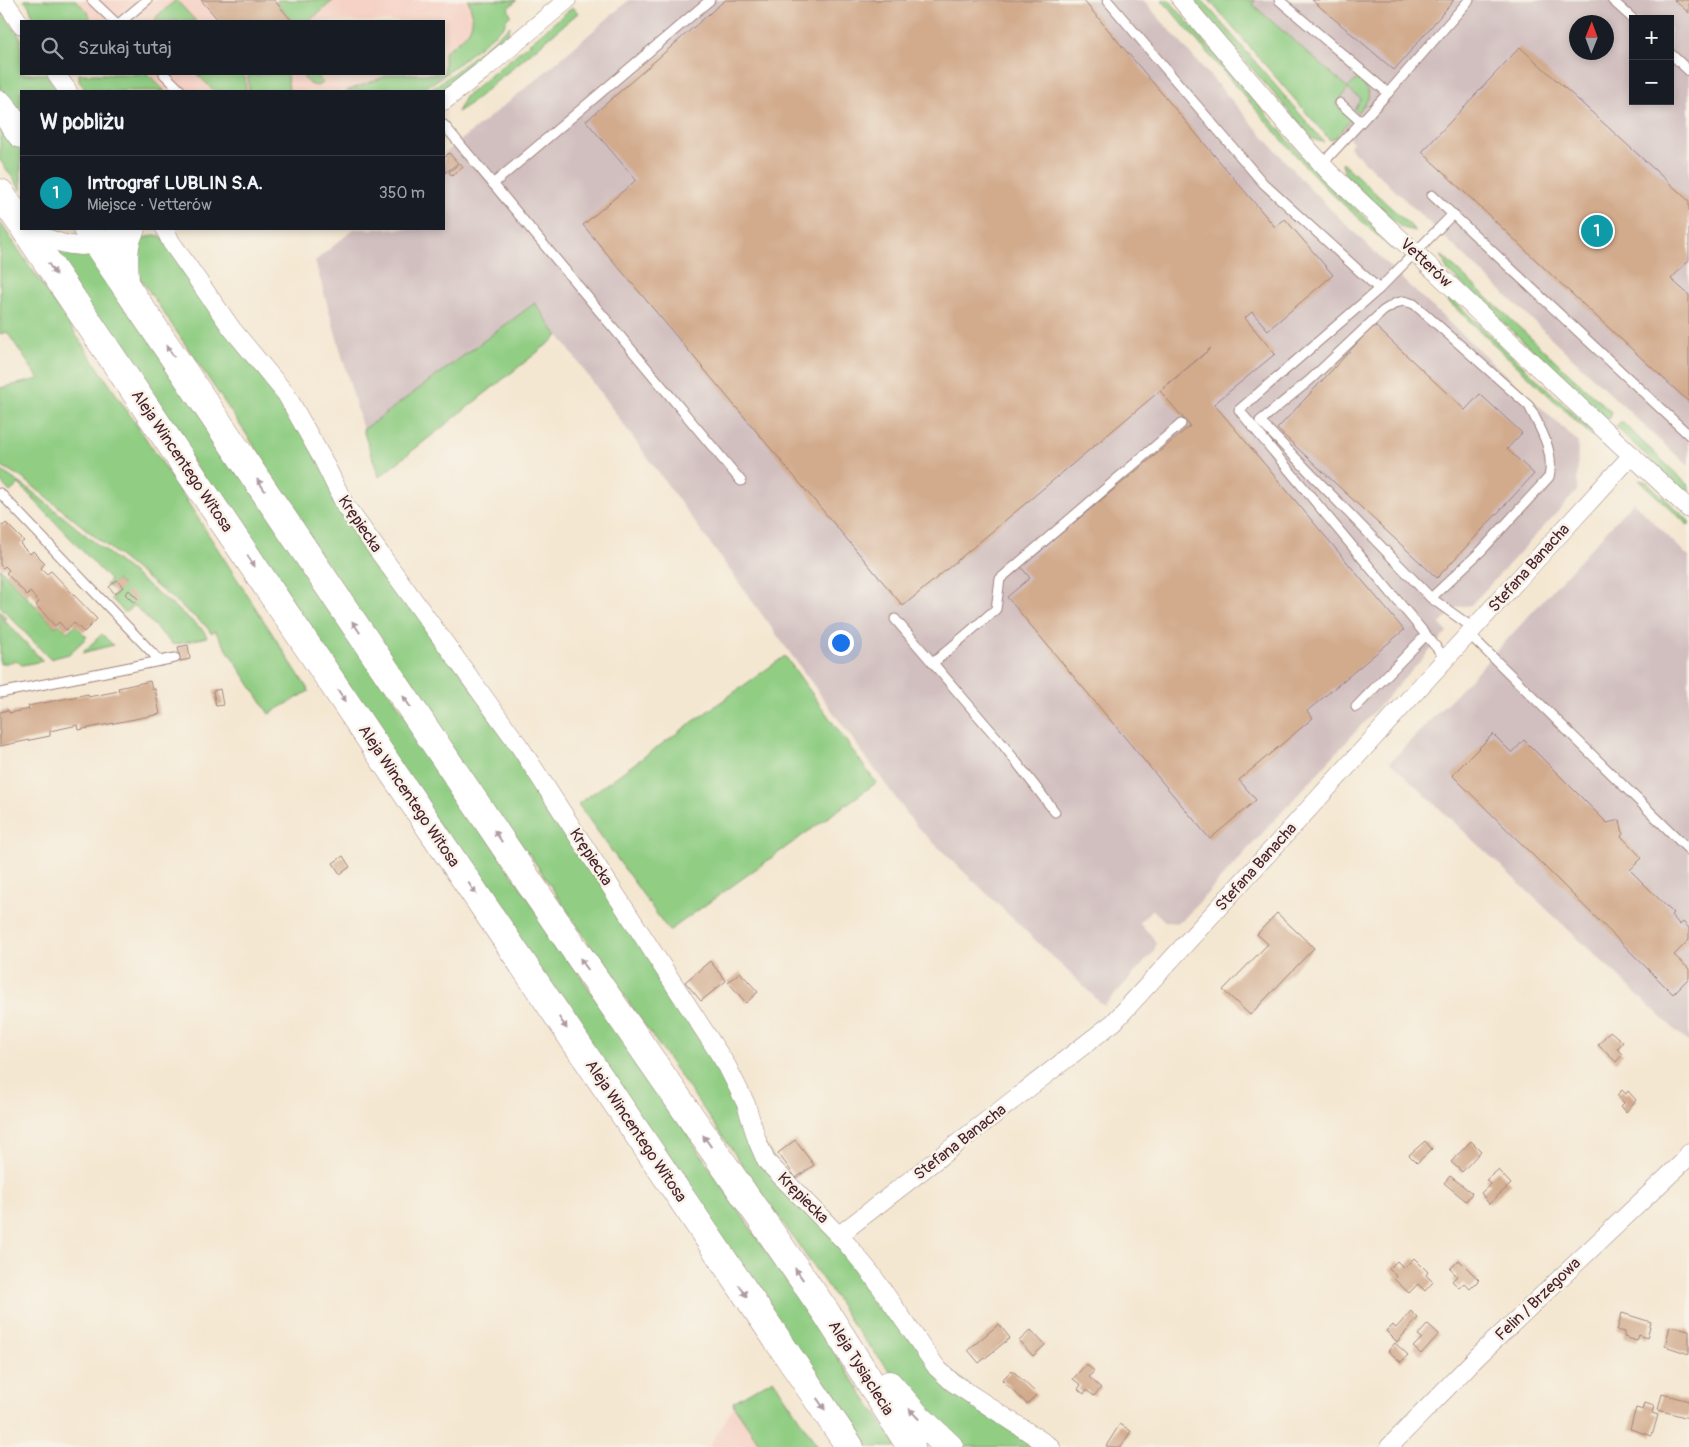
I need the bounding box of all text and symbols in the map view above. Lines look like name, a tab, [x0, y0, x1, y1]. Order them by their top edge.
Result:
north arrow	[1569, 15, 1614, 60]
map controls	[1629, 15, 1674, 105]
button: +	[1629, 15, 1674, 60]
search box	[20, 20, 445, 75]
icon: search	[38, 34, 66, 62]
text: Szukaj tutaj	[78, 36, 172, 60]
button: −	[1629, 60, 1674, 105]
text: W pobliżu	[40, 109, 124, 136]
text: Intrograf LUBLIN S.A.	[87, 171, 263, 195]
text: 1	[53, 183, 59, 203]
text: 350 m	[379, 183, 425, 203]
text: Miejsce · Vetterów	[87, 195, 212, 215]
pin: 1	[1581, 212, 1613, 250]
street label: Vetterów	[1396, 234, 1456, 292]
one-way arrow	[47, 263, 57, 276]
one-way arrow	[165, 344, 174, 357]
street label: Aleja Wincentego Witosa	[127, 386, 237, 536]
one-way arrow	[256, 479, 265, 492]
street label: Krępiecka	[334, 492, 386, 556]
street label: Stefana Banacha	[1484, 520, 1574, 616]
one-way arrow	[246, 554, 256, 568]
one-way arrow	[352, 621, 361, 634]
your location	[828, 630, 854, 656]
one-way arrow	[337, 689, 347, 703]
one-way arrow	[402, 695, 411, 708]
street label: Aleja Wincentego Witosa	[354, 721, 464, 871]
street label: Stefana Banacha	[1211, 819, 1301, 915]
street label: Krępiecka	[565, 825, 617, 889]
one-way arrow	[493, 829, 502, 843]
one-way arrow	[467, 881, 477, 895]
one-way arrow	[579, 957, 589, 971]
one-way arrow	[558, 1016, 568, 1030]
street label: Aleja Wincentego Witosa	[581, 1056, 691, 1206]
street label: Stefana Banacha	[910, 1100, 1010, 1184]
one-way arrow	[702, 1134, 712, 1148]
street label: Krępiecka	[773, 1168, 833, 1228]
street label: Felin / Brzegowa	[1491, 1253, 1585, 1345]
one-way arrow	[794, 1267, 804, 1281]
one-way arrow	[739, 1284, 748, 1297]
street label: Aleja Tysiąclecia	[824, 1317, 898, 1419]
one-way arrow	[816, 1397, 826, 1411]
one-way arrow	[908, 1408, 920, 1420]

